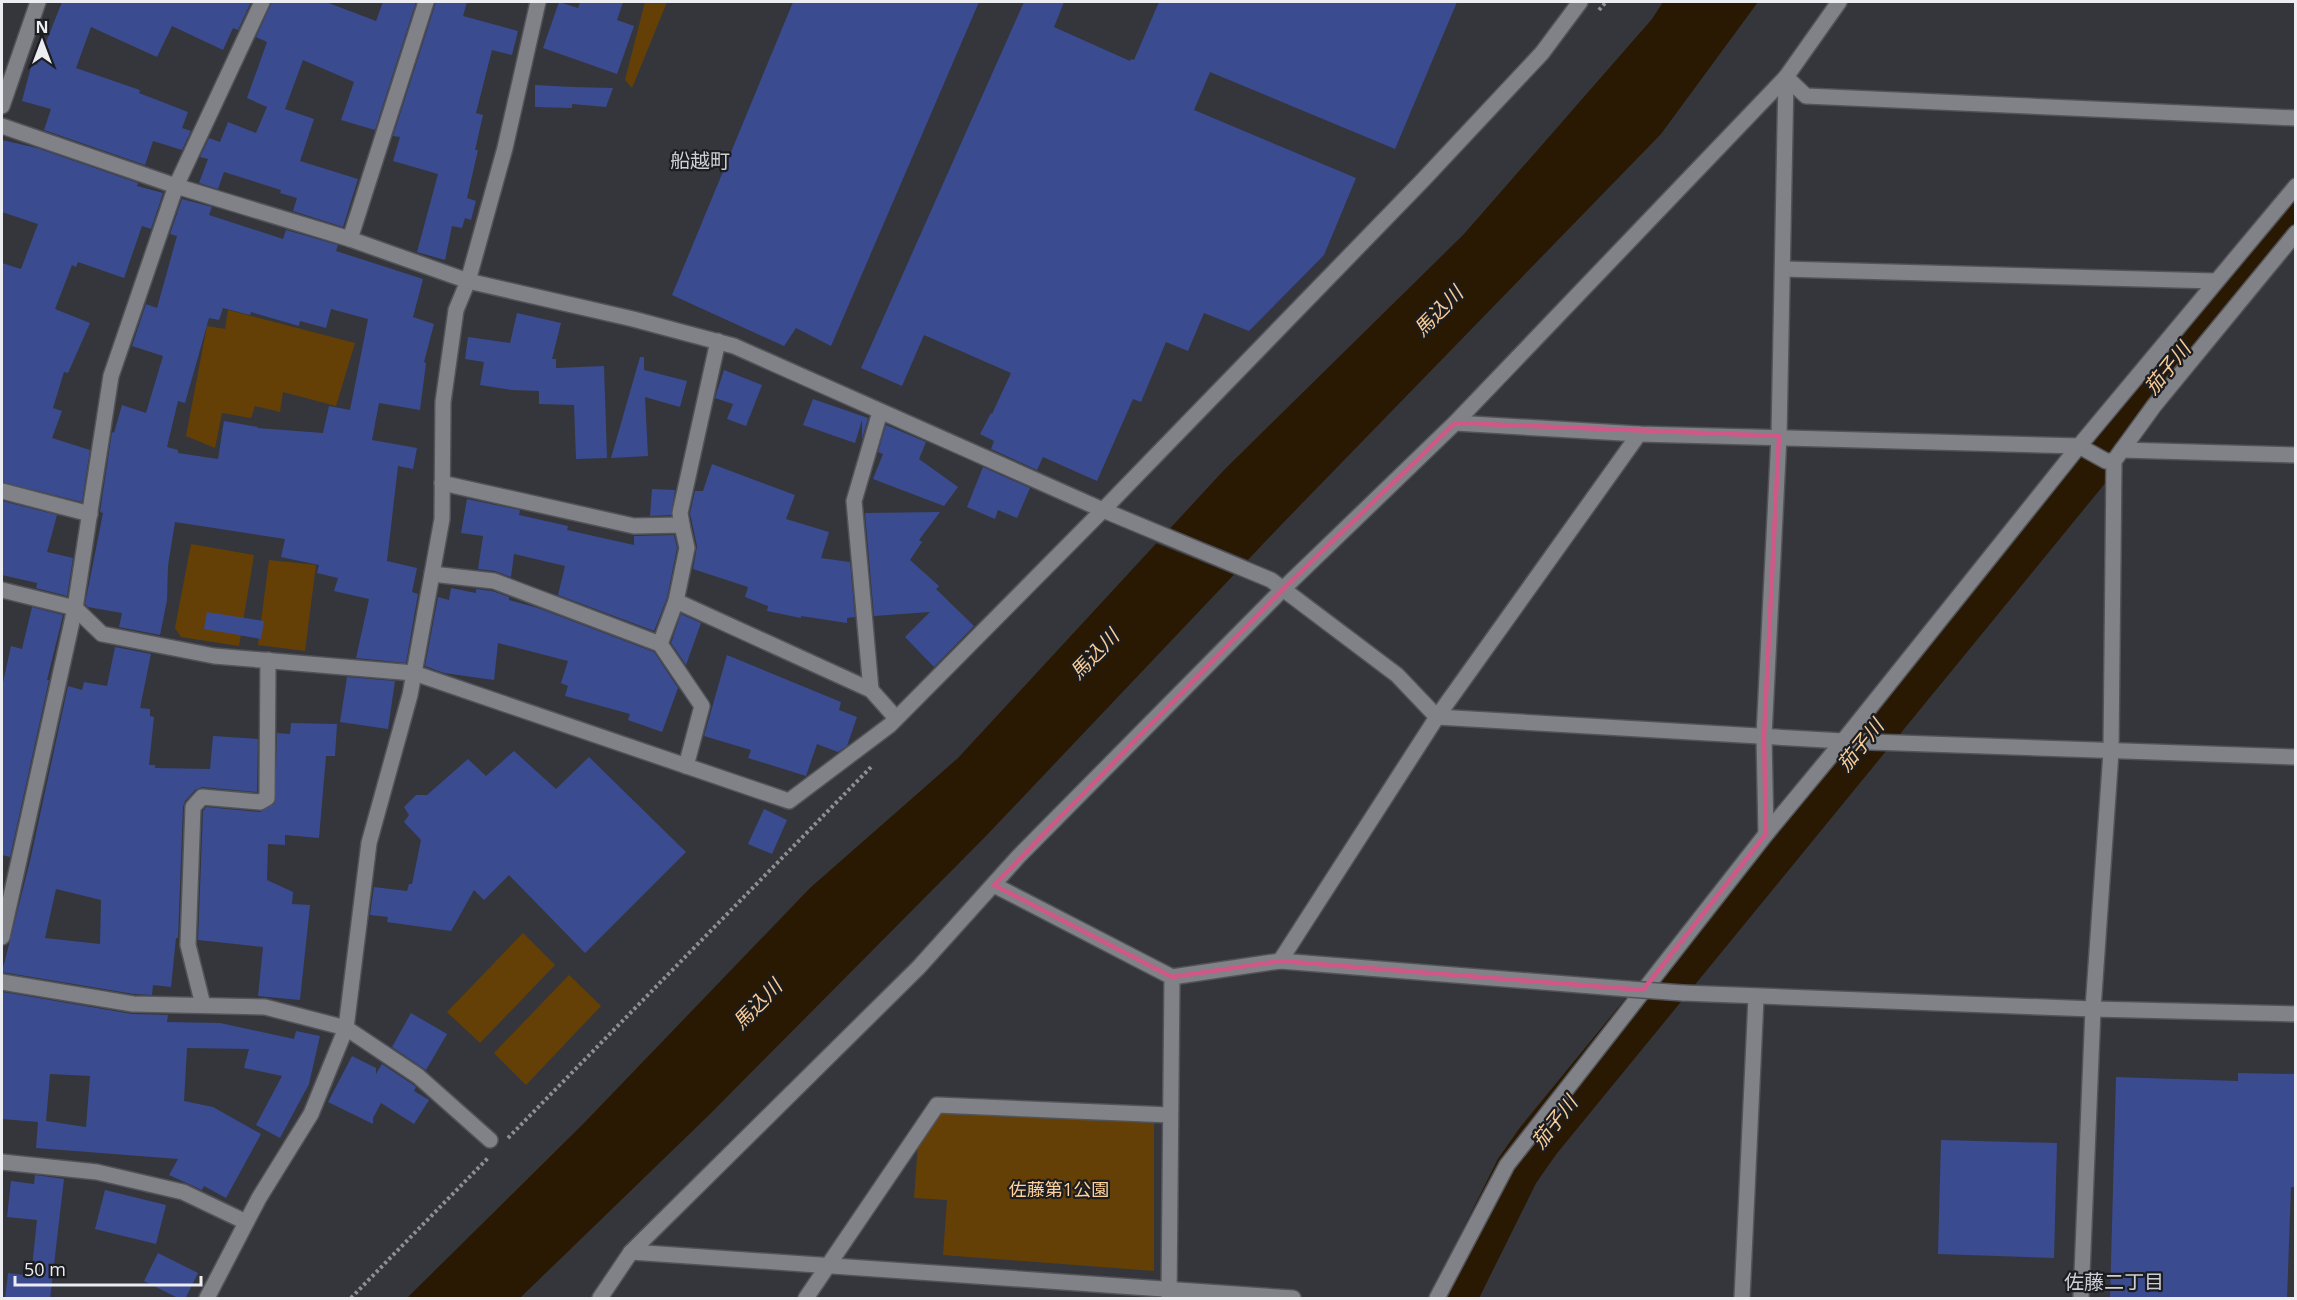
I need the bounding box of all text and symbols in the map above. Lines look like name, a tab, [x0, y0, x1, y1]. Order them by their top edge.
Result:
north arrow	[12, 12, 72, 72]
text: N	[35, 16, 49, 38]
district label: 船越町	[670, 147, 730, 174]
water label: 馬込川	[1407, 279, 1470, 342]
water label: 茄子川	[2138, 335, 2198, 400]
water label: 馬込川	[1063, 622, 1126, 685]
water label: 茄子川	[1831, 712, 1891, 777]
water label: 馬込川	[726, 972, 789, 1035]
water label: 茄子川	[1525, 1088, 1584, 1154]
park label: 佐藤第1公園	[1009, 1177, 1109, 1201]
scale bar	[15, 1249, 201, 1287]
text: 50 m	[24, 1257, 66, 1281]
district label: 佐藤二丁目	[2064, 1268, 2164, 1295]

